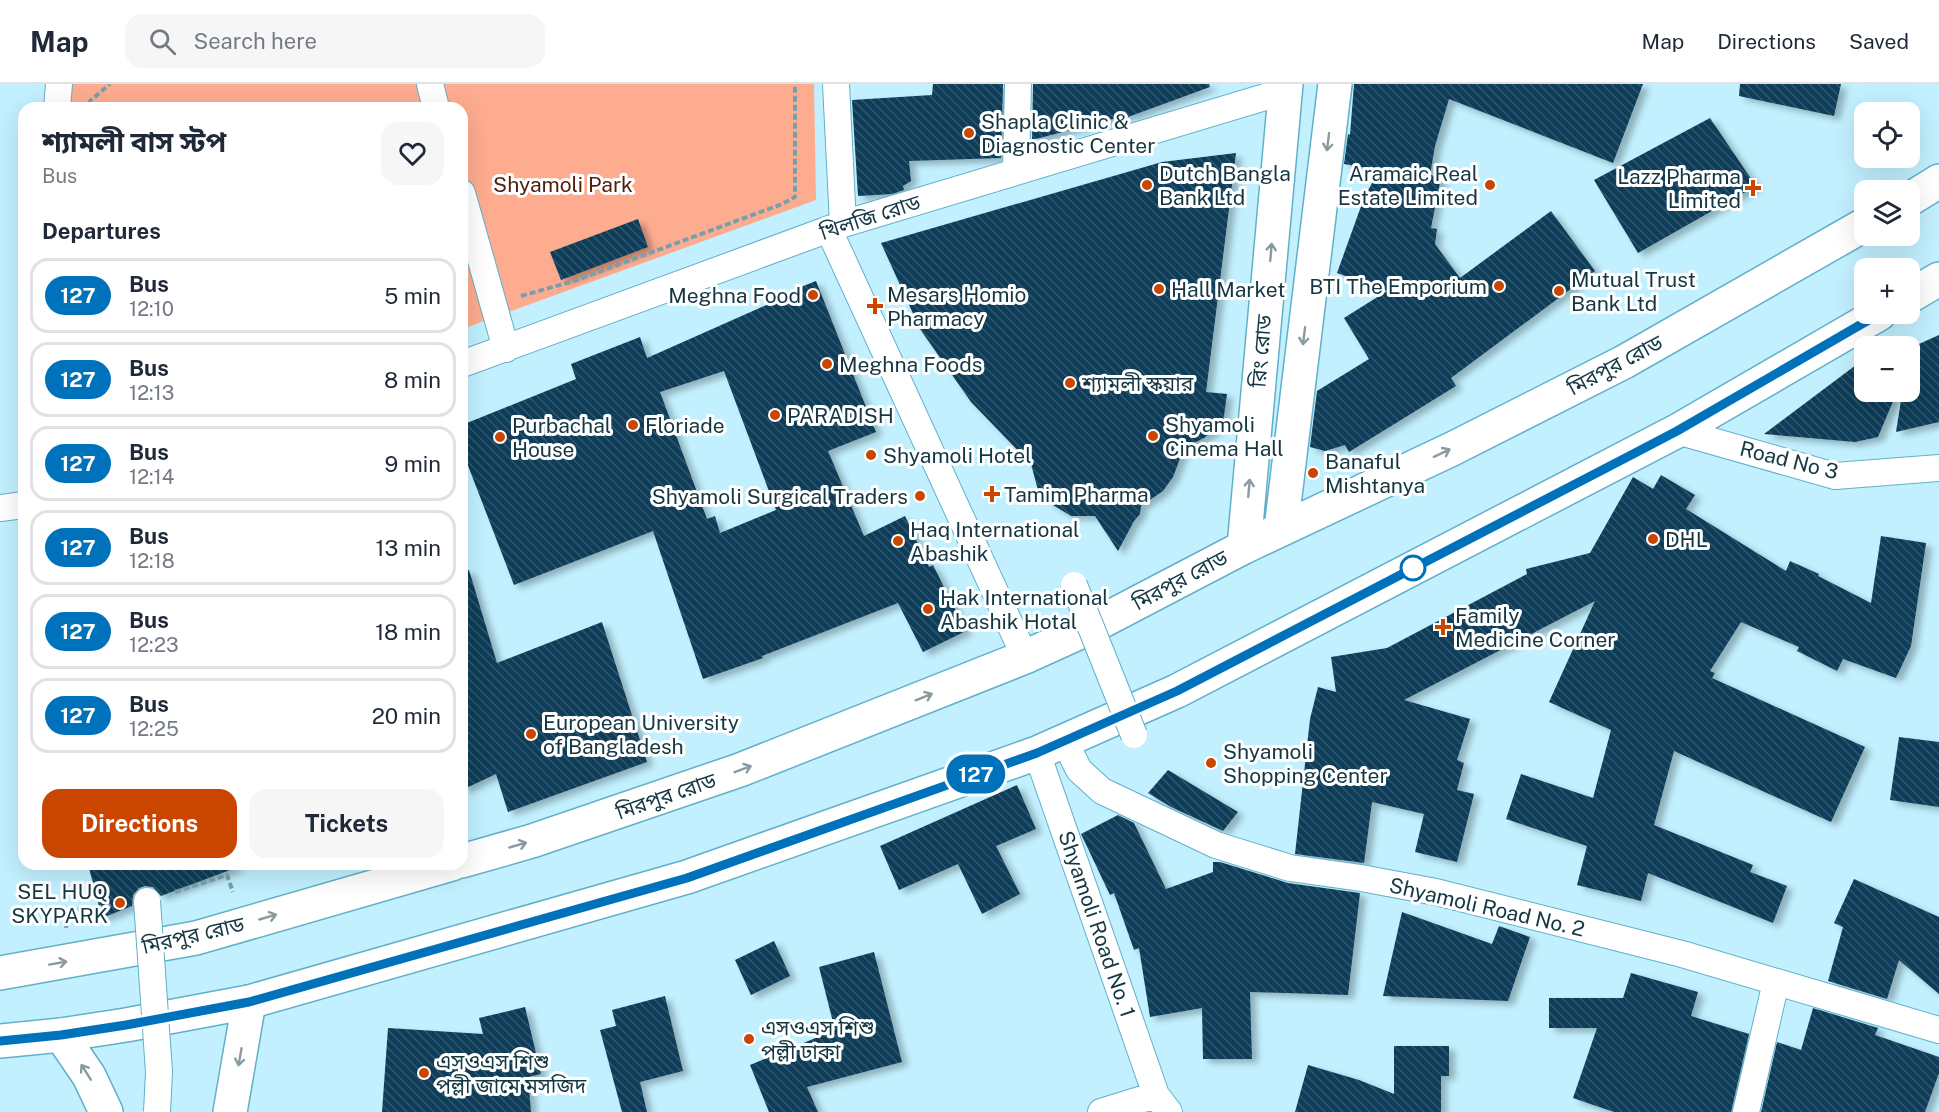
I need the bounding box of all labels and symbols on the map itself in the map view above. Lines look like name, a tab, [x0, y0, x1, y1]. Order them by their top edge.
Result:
place label: Shapla Clinic & Diagnostic Center	[981, 109, 1155, 158]
marker: Shapla Clinic & Diagnostic Center	[962, 126, 976, 140]
one-way arrow	[1322, 132, 1333, 151]
place label: Dutch Bangla Bank Ltd	[1159, 161, 1291, 210]
place label: Aramaic Real Estate Limited	[1338, 161, 1478, 210]
place label: Lazz Pharma Limited	[1617, 164, 1741, 213]
park label: Shyamoli Park	[493, 172, 633, 197]
marker: Dutch Bangla Bank Ltd	[1140, 178, 1154, 192]
marker: Aramaic Real Estate Limited	[1483, 178, 1497, 192]
marker: Lazz Pharma Limited	[1746, 181, 1760, 195]
street label: খিলজি রোড	[816, 189, 924, 245]
one-way arrow	[1265, 243, 1276, 263]
place label: Mutual Trust Bank Ltd	[1571, 267, 1696, 316]
place label: BTI The Emporium	[1309, 274, 1487, 299]
place label: Hall Market	[1171, 277, 1285, 302]
marker: BTI The Emporium	[1492, 279, 1506, 293]
place label: Mesars Homio Pharmacy	[887, 282, 1026, 331]
marker: Hall Market	[1152, 282, 1166, 296]
place label: Meghna Food	[668, 283, 801, 308]
marker: Mutual Trust Bank Ltd	[1552, 284, 1566, 298]
marker: Meghna Food	[806, 288, 820, 302]
marker: Mesars Homio Pharmacy	[868, 299, 882, 313]
street label: রিং রোড	[1245, 312, 1277, 389]
one-way arrow	[1299, 325, 1310, 345]
street label: মিরপুর রোড	[1562, 329, 1668, 401]
place label: Meghna Foods	[839, 352, 982, 377]
marker: Meghna Foods	[820, 357, 834, 371]
place label: শ্যামলী স্কয়ার	[1081, 371, 1194, 396]
marker: শ্যামলী স্কয়ার	[1063, 376, 1077, 390]
place label: PARADISH	[787, 403, 894, 428]
marker: PARADISH	[768, 408, 782, 422]
place label: Shyamoli Cinema Hall	[1165, 412, 1284, 461]
place label: Purbachal House	[512, 413, 611, 462]
place label: Floriade	[645, 413, 725, 438]
marker: Floriade	[626, 418, 640, 432]
marker: Shyamoli Cinema Hall	[1146, 429, 1160, 443]
marker: Purbachal House	[493, 430, 507, 444]
street label: Road No 3	[1737, 436, 1841, 484]
place label: Shyamoli Hotel	[883, 443, 1032, 468]
one-way arrow	[1433, 447, 1451, 459]
marker: Shyamoli Hotel	[864, 448, 878, 462]
place label: Banaful Mishtanya	[1325, 449, 1425, 498]
marker: Banaful Mishtanya	[1306, 466, 1320, 480]
one-way arrow	[1244, 479, 1255, 499]
place label: Tamim Pharma	[1004, 482, 1149, 507]
place label: Shyamoli Surgical Traders	[652, 484, 908, 509]
marker: Tamim Pharma	[985, 487, 999, 501]
marker: Shyamoli Surgical Traders	[913, 489, 927, 503]
place label: Haq International Abashik	[910, 517, 1079, 566]
place label: DHL	[1665, 527, 1708, 552]
marker: DHL	[1646, 532, 1660, 546]
marker: Haq International Abashik	[891, 534, 905, 548]
street label: মিরপুর রোড	[1127, 544, 1233, 616]
unlabelled marker	[1400, 555, 1426, 581]
place label: Hak International Abashik Hotal	[940, 585, 1109, 634]
marker: Hak International Abashik Hotal	[921, 602, 935, 616]
place label: Family Medicine Corner	[1455, 603, 1616, 652]
marker: Family Medicine Corner	[1436, 620, 1450, 634]
one-way arrow	[914, 691, 933, 702]
place label: European University of Bangladesh	[543, 710, 739, 759]
marker: European University of Bangladesh	[524, 727, 538, 741]
place label: Shyamoli Shopping Center	[1223, 739, 1388, 788]
line badge: 127	[942, 754, 1010, 794]
marker: Shyamoli Shopping Center	[1204, 756, 1218, 770]
one-way arrow	[733, 763, 752, 774]
street label: মিরপুর রোড	[612, 767, 720, 825]
street label: Shyamoli Road No. 1	[1053, 827, 1141, 1021]
one-way arrow	[508, 839, 527, 850]
street label: Shyamoli Road No. 2	[1387, 872, 1587, 942]
place label: SEL HUQ SKYPARK	[11, 879, 108, 928]
marker: SEL HUQ SKYPARK	[113, 896, 127, 910]
street label: মিরপুর রোড	[138, 911, 248, 959]
one-way arrow	[259, 911, 278, 922]
one-way arrow	[47, 957, 67, 968]
place label: এসওএস শিশু পল্লী ঢাকা	[761, 1015, 874, 1064]
marker: এসওএস শিশু পল্লী ঢাকা	[742, 1032, 756, 1046]
one-way arrow	[234, 1046, 245, 1066]
place label: এসওএস শিশু পল্লী জামে মসজিদ	[436, 1049, 587, 1098]
one-way arrow	[79, 1064, 92, 1081]
marker: এসওএস শিশু পল্লী জামে মসজিদ	[417, 1066, 431, 1080]

